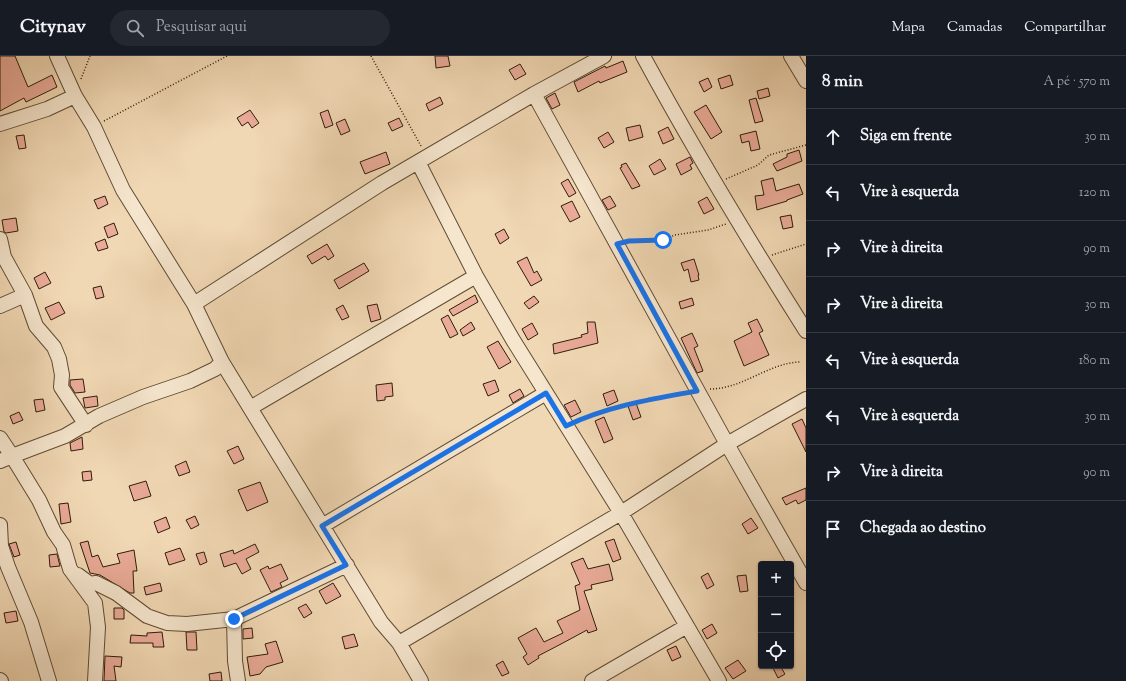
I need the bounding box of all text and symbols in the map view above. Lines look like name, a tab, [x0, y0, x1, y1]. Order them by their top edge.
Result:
search box	[110, 10, 390, 46]
text: Citynav	[20, 14, 86, 41]
icon: search	[124, 17, 146, 39]
text: Pesquisar aqui	[156, 17, 247, 38]
text: Mapa	[892, 18, 925, 38]
text: Camadas	[947, 18, 1002, 38]
text: Compartilhar	[1024, 18, 1106, 38]
text: 8 min	[822, 70, 863, 94]
text: A pé · 570 m	[1043, 73, 1110, 91]
icon: ahead	[822, 126, 844, 148]
text: Siga em frente	[860, 126, 952, 147]
text: 30 m	[1084, 128, 1110, 146]
icon: left	[822, 182, 844, 204]
text: Vire à esquerda	[860, 182, 959, 203]
text: 120 m	[1079, 184, 1110, 202]
route start	[654, 231, 672, 249]
icon: right	[822, 238, 844, 260]
text: Vire à direita	[860, 238, 943, 259]
text: 90 m	[1083, 240, 1110, 258]
icon: right	[822, 294, 844, 316]
text: Vire à direita	[860, 294, 943, 315]
text: 30 m	[1084, 296, 1110, 314]
icon: left	[822, 350, 844, 372]
text: Vire à esquerda	[860, 350, 959, 371]
text: 180 m	[1079, 352, 1110, 370]
icon: left	[822, 406, 844, 428]
text: Vire à esquerda	[860, 406, 959, 427]
text: 30 m	[1084, 408, 1110, 426]
icon: right	[822, 462, 844, 484]
text: Vire à direita	[860, 462, 943, 483]
text: 90 m	[1083, 464, 1110, 482]
icon: arrive	[822, 518, 844, 540]
text: Chegada ao destino	[860, 518, 986, 539]
map controls	[758, 561, 794, 669]
button: +	[758, 561, 794, 597]
button: −	[758, 597, 794, 633]
route end	[225, 610, 243, 628]
button: locate	[758, 633, 794, 669]

